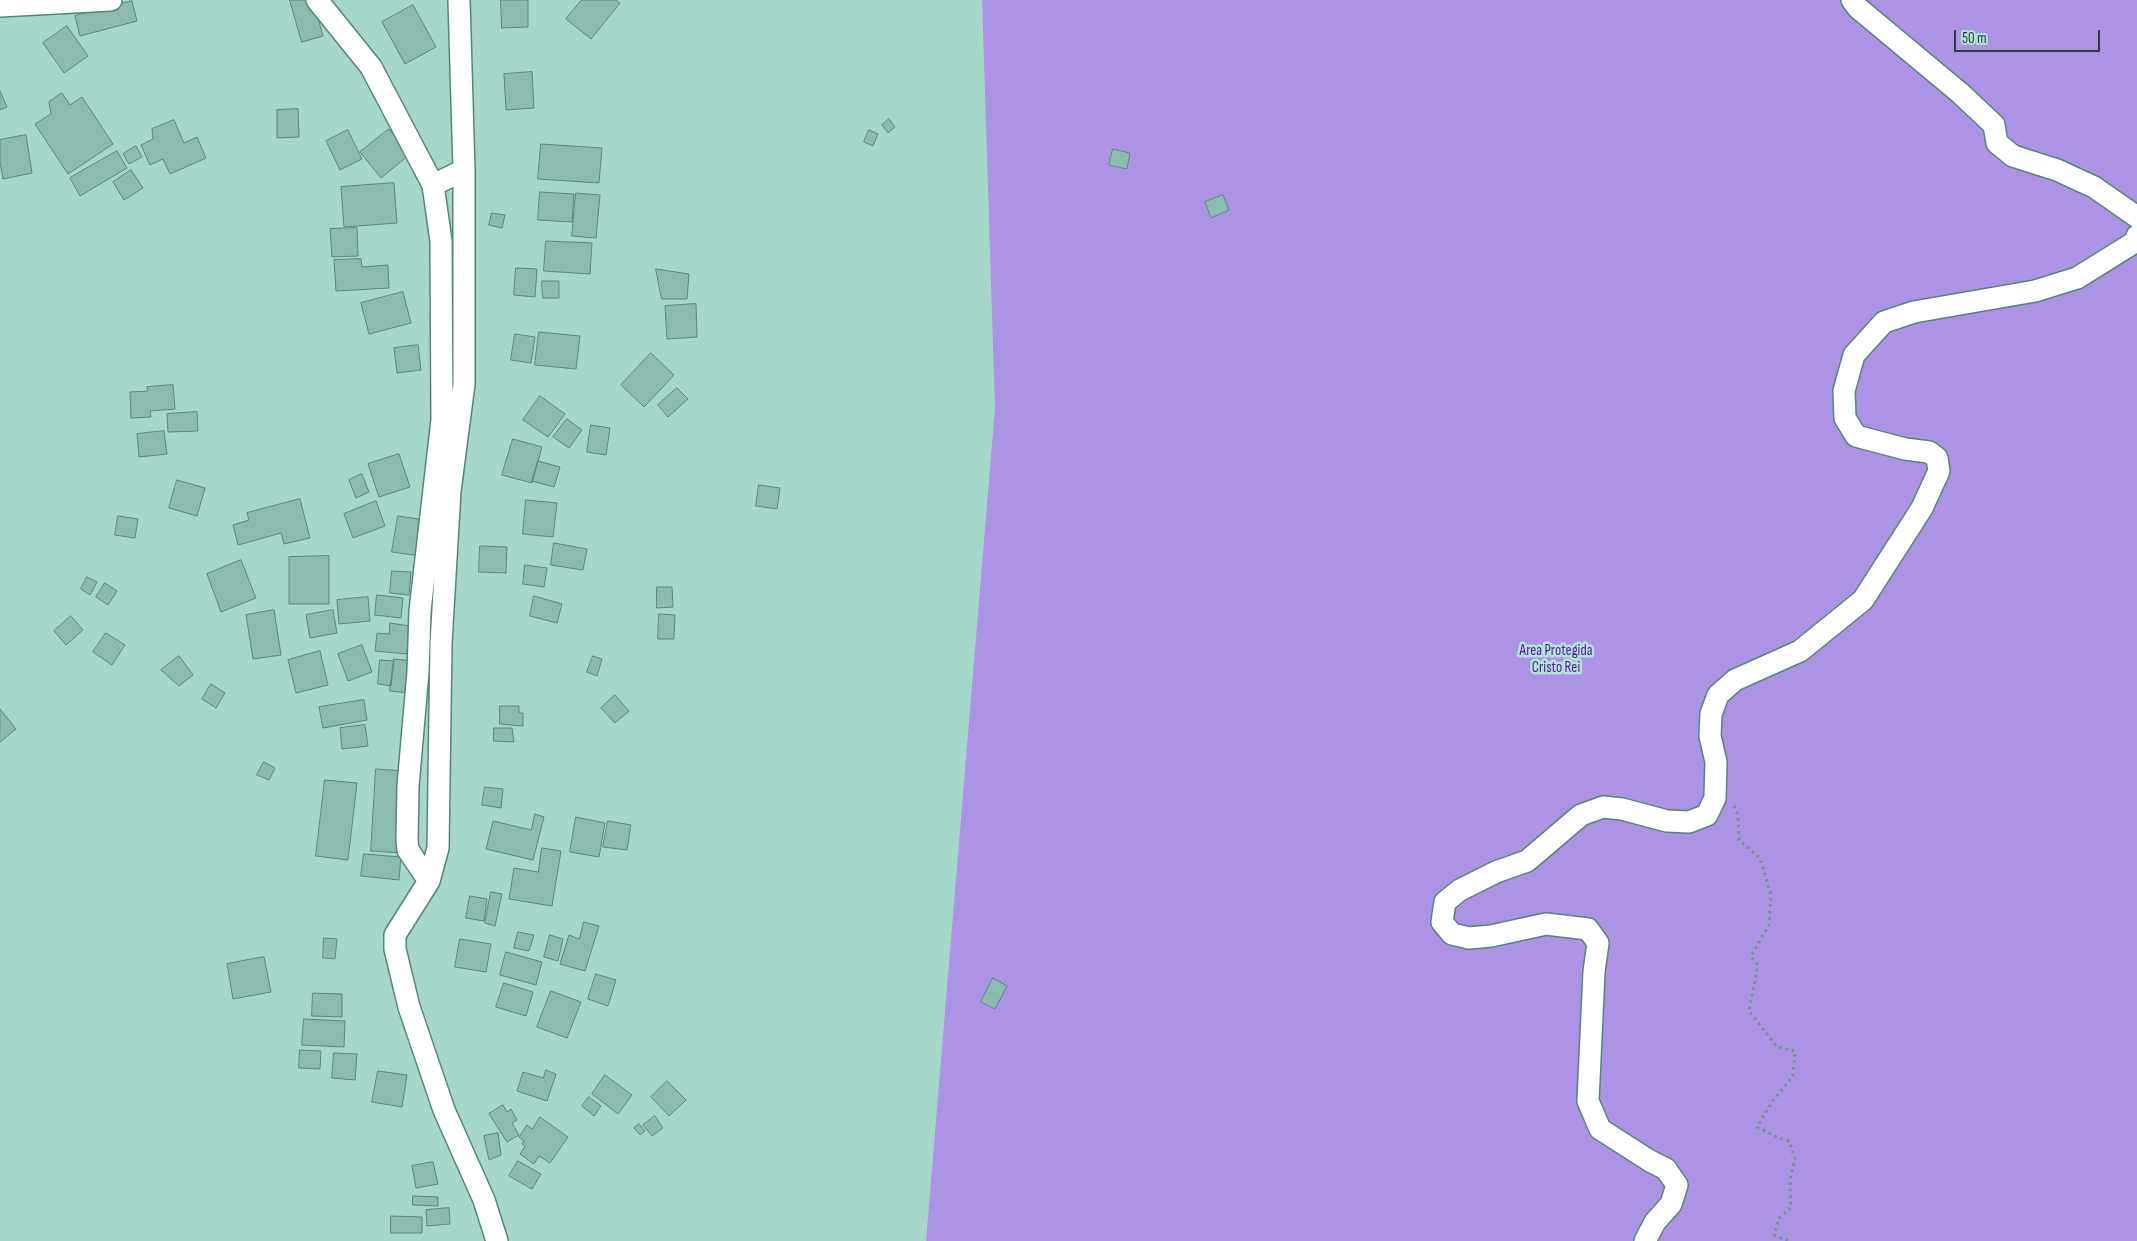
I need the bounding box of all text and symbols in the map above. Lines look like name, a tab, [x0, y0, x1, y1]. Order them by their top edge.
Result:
scale bar	[1957, 20, 2103, 52]
text: 50 m	[1962, 29, 1987, 48]
park label: Area Protegida Cristo Rei	[1520, 642, 1592, 677]

